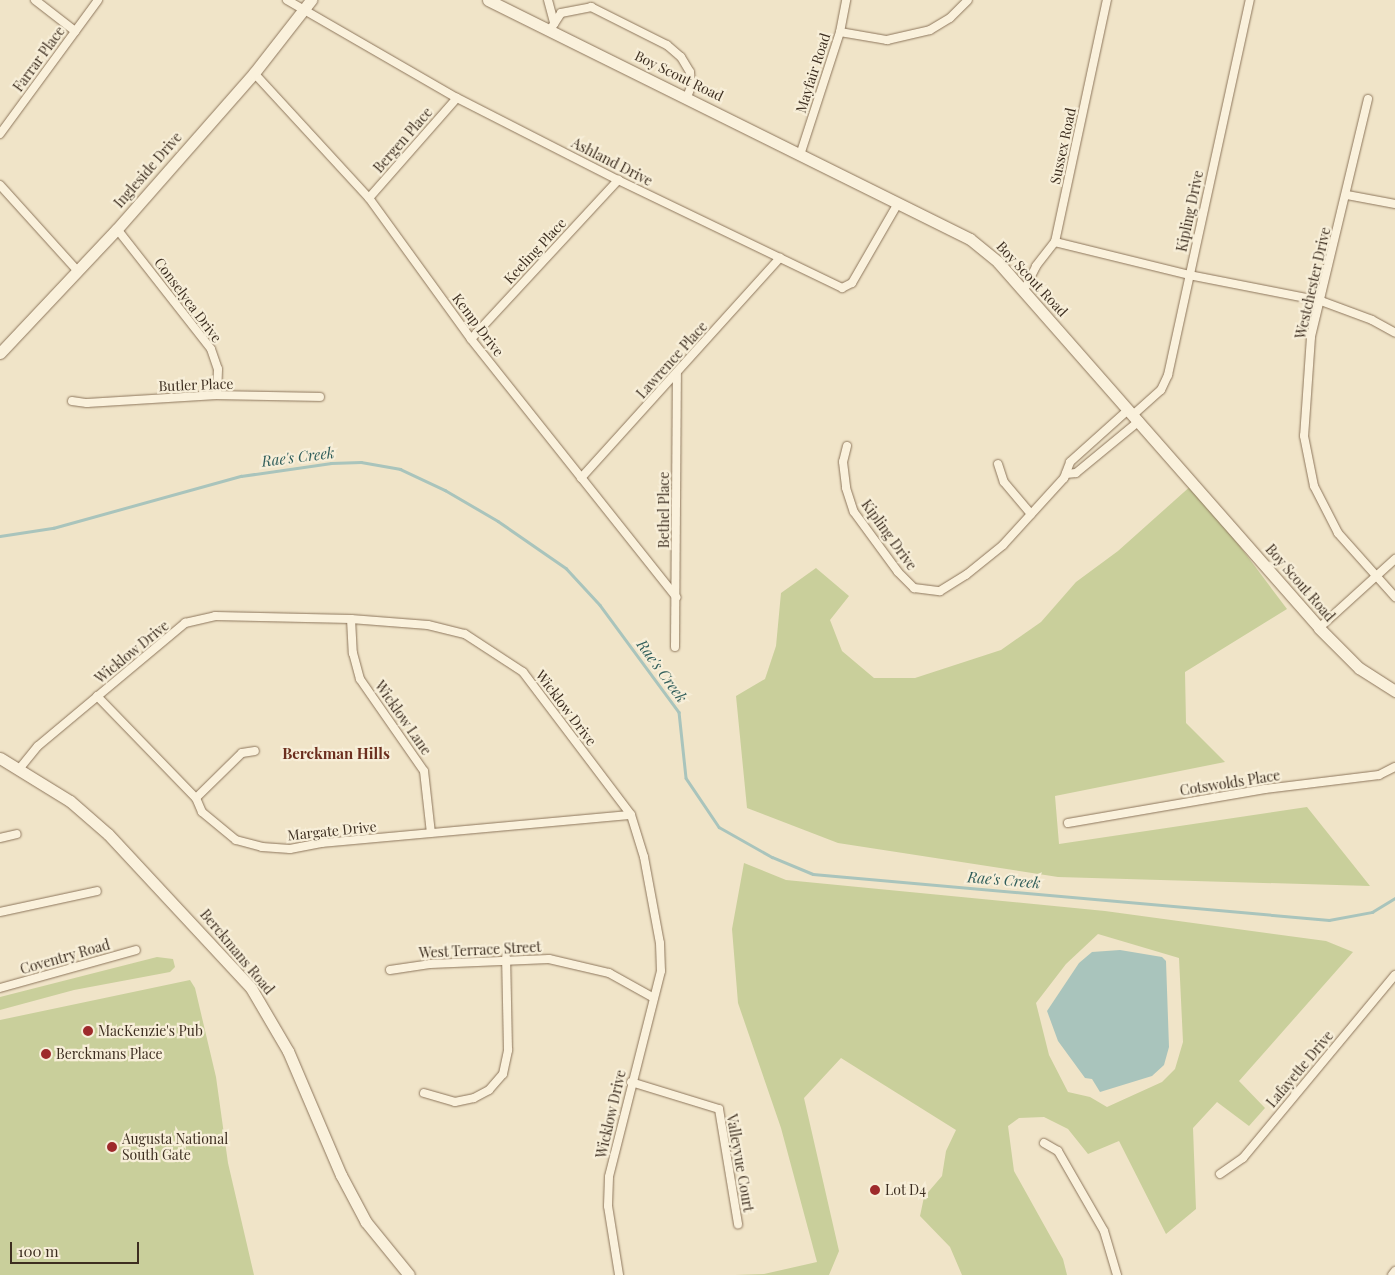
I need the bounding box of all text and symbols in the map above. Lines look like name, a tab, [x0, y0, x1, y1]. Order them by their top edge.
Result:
street label: Farrar Place	[10, 23, 68, 95]
street label: Mayfair Road	[792, 31, 834, 115]
street label: Boy Scout Road	[632, 47, 726, 105]
street label: Bergen Place	[370, 104, 436, 176]
street label: Sussex Road	[1047, 106, 1079, 186]
street label: Ingleside Drive	[111, 129, 185, 211]
street label: Ashland Drive	[569, 134, 655, 190]
street label: Kipling Drive	[1173, 169, 1207, 253]
street label: Keeling Place	[500, 215, 570, 287]
street label: Westchester Drive	[1292, 225, 1334, 341]
street label: Boy Scout Road	[993, 238, 1071, 320]
street label: Conselyea Drive	[151, 254, 225, 346]
street label: Kemp Drive	[449, 290, 507, 360]
street label: Lawrence Place	[633, 318, 711, 402]
street label: Butler Place	[158, 375, 234, 395]
water label: Rae's Creek	[261, 444, 335, 470]
street label: Bethel Place	[656, 472, 672, 548]
street label: Kipling Drive	[858, 497, 920, 573]
street label: Boy Scout Road	[1262, 541, 1338, 625]
street label: Wicklow Drive	[92, 617, 172, 687]
water label: Rae's Creek	[633, 636, 691, 706]
street label: Wicklow Drive	[532, 667, 600, 749]
street label: Wicklow Lane	[371, 678, 435, 758]
district label: Berckman Hills	[282, 745, 390, 763]
street label: Cotswolds Place	[1179, 767, 1281, 799]
street label: Margate Drive	[287, 818, 377, 844]
water label: Rae's Creek	[967, 868, 1041, 892]
street label: Berckmans Road	[197, 906, 277, 998]
street label: Coventry Road	[18, 936, 112, 978]
street label: West Terrace Street	[418, 938, 542, 962]
place label: MacKenzie's Pub	[98, 1023, 203, 1039]
marker: MacKenzie's Pub	[82, 1025, 94, 1037]
street label: Lafayette Drive	[1263, 1027, 1337, 1111]
place label: Berckmans Place	[56, 1046, 163, 1062]
marker: Berckmans Place	[40, 1048, 52, 1060]
street label: Wicklow Drive	[593, 1068, 629, 1160]
street label: Valleyvue Court	[723, 1113, 757, 1213]
place label: Augusta National South Gate	[122, 1131, 228, 1164]
marker: Augusta National South Gate	[106, 1141, 118, 1153]
place label: Lot D4	[885, 1182, 926, 1198]
marker: Lot D4	[869, 1184, 881, 1196]
scale bar	[12, 1232, 141, 1264]
text: 100 m	[18, 1241, 59, 1261]

